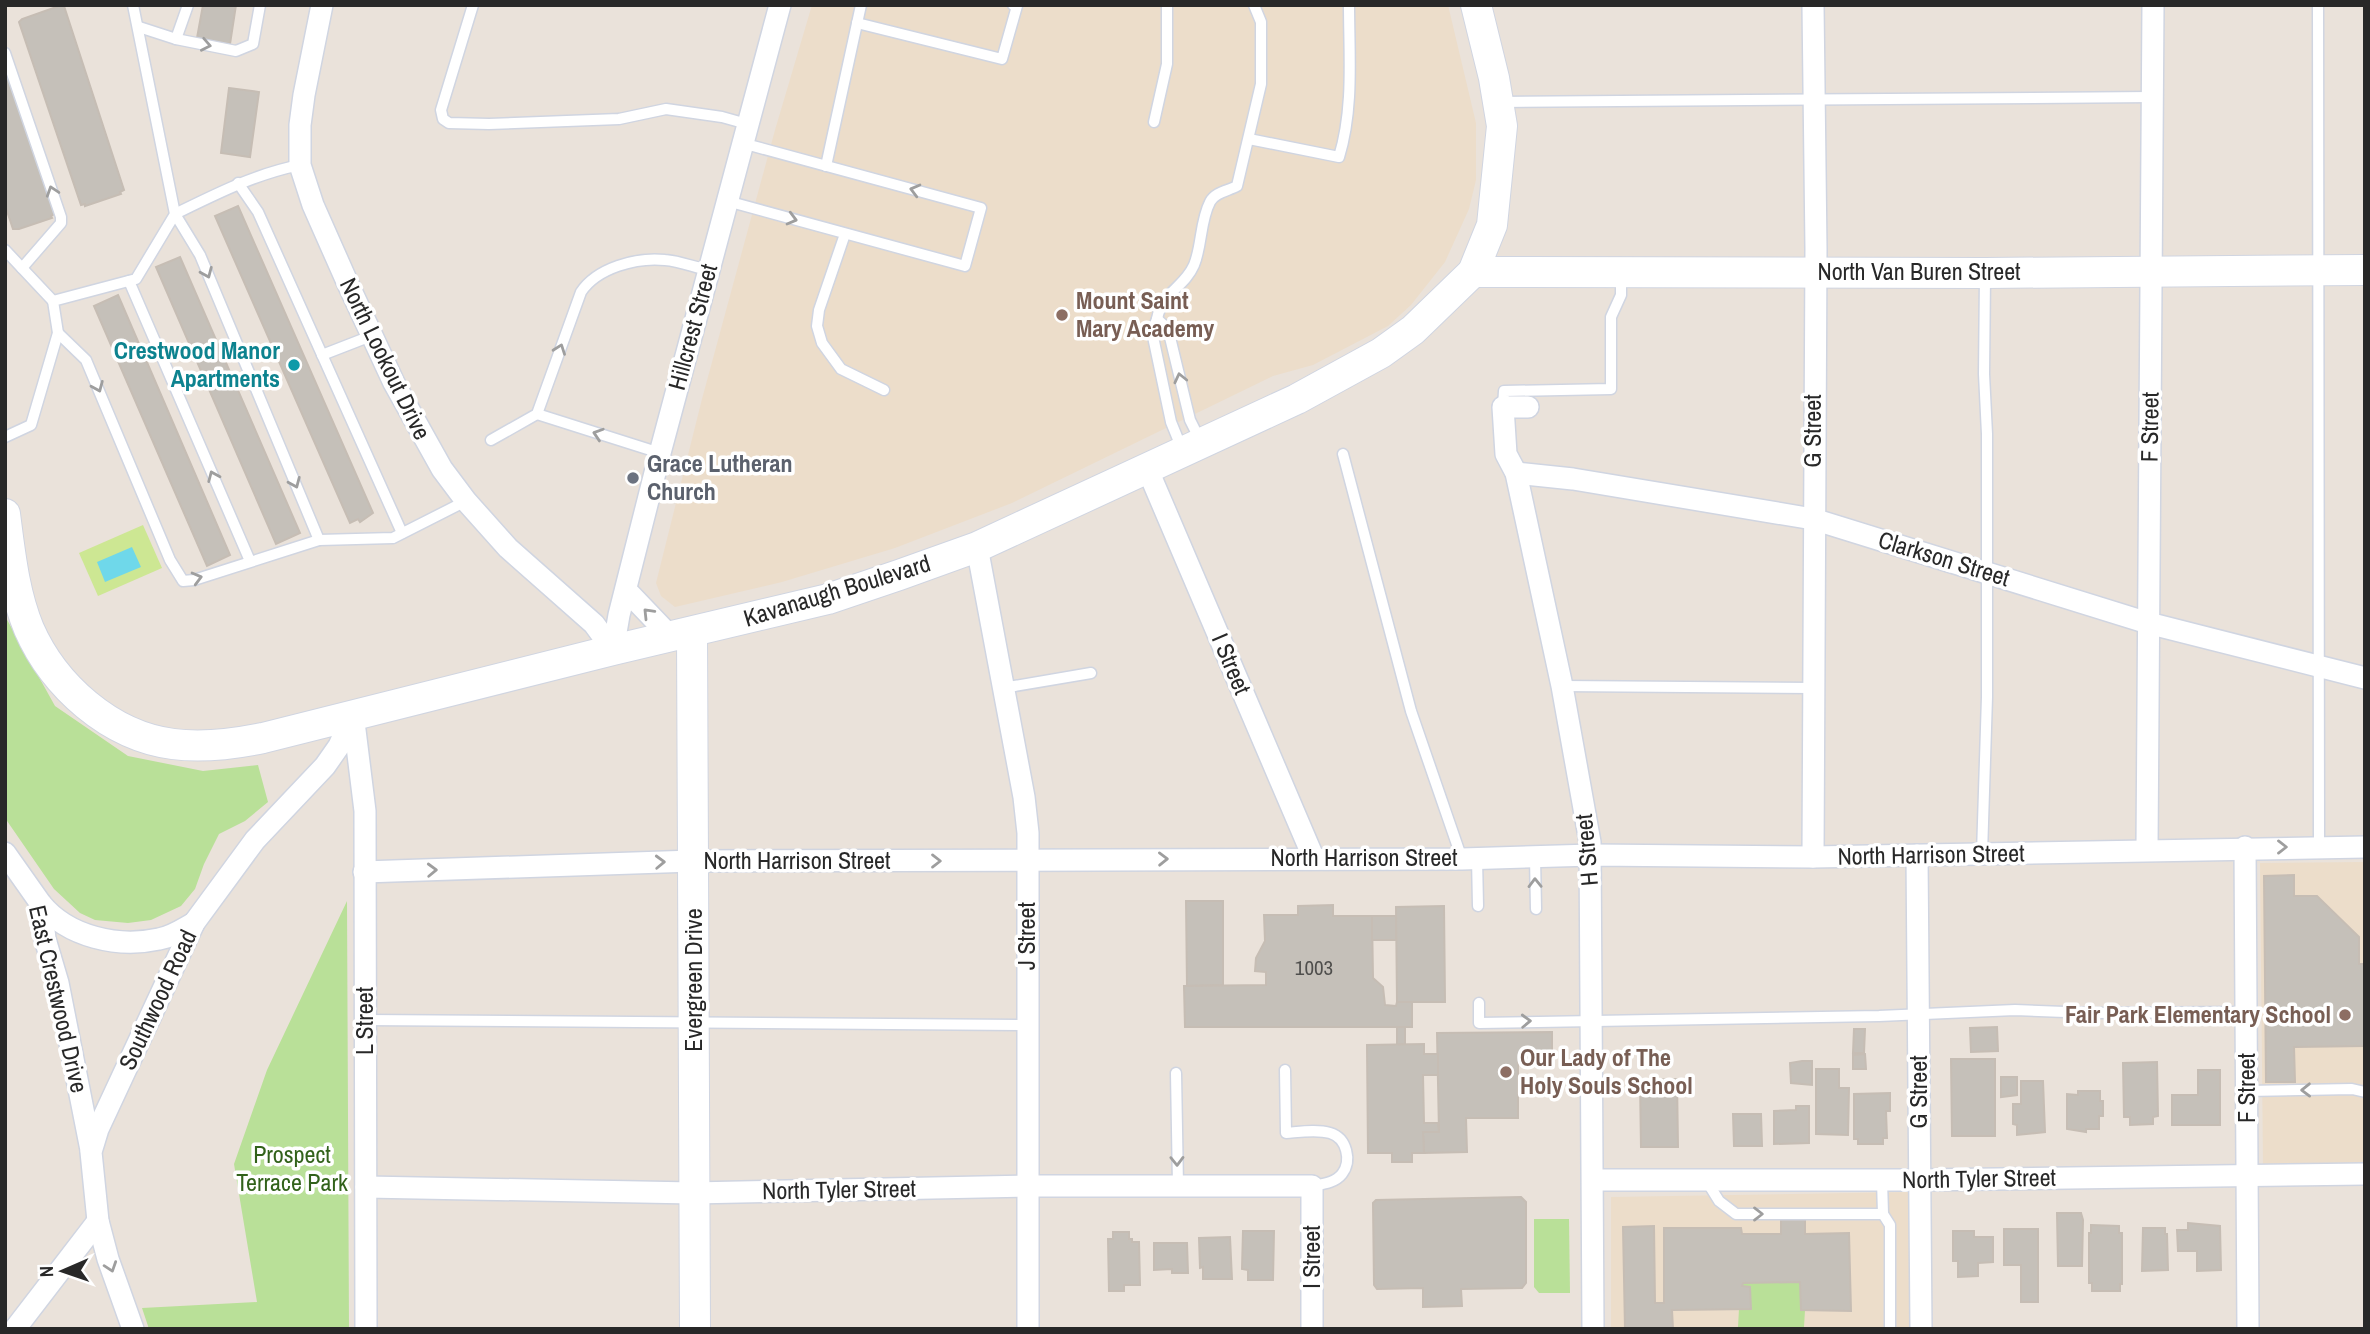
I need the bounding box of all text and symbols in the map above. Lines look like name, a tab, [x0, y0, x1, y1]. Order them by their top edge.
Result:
one-way arrow	[200, 36, 212, 51]
one-way arrow	[909, 184, 921, 198]
one-way arrow	[46, 185, 60, 198]
one-way arrow	[786, 211, 798, 226]
street label: North Van Buren Street	[1817, 255, 2021, 287]
street label: Hillcrest Street	[660, 260, 724, 393]
one-way arrow	[199, 266, 213, 279]
street label: North Lookout Drive	[333, 272, 439, 445]
place label: Mount Saint Mary Academy	[1076, 284, 1214, 344]
marker: Mount Saint Mary Academy	[1054, 307, 1070, 323]
place label: Crestwood Manor Apartments	[114, 334, 280, 394]
one-way arrow	[552, 344, 566, 356]
marker: Crestwood Manor Apartments	[286, 357, 302, 373]
one-way arrow	[1174, 372, 1188, 384]
one-way arrow	[89, 380, 103, 392]
street label: F Street	[2132, 391, 2166, 462]
street label: G Street	[1796, 394, 1828, 468]
one-way arrow	[593, 427, 605, 442]
place label: Grace Lutheran Church	[647, 447, 792, 507]
marker: Grace Lutheran Church	[625, 470, 641, 486]
one-way arrow	[207, 471, 221, 483]
one-way arrow	[287, 476, 301, 488]
street label: Clarkson Street	[1875, 523, 2014, 593]
street label: Kavanaugh Boulevard	[739, 546, 934, 634]
one-way arrow	[191, 572, 203, 586]
one-way arrow	[644, 608, 657, 621]
street label: I Street	[1205, 628, 1259, 700]
street label: H Street	[1567, 812, 1605, 887]
street label: North Harrison Street	[1837, 836, 2025, 872]
one-way arrow	[2277, 839, 2288, 855]
street label: North Harrison Street	[1270, 841, 1458, 873]
street label: North Harrison Street	[703, 844, 891, 876]
one-way arrow	[1158, 852, 1169, 867]
one-way arrow	[931, 853, 942, 869]
one-way arrow	[654, 854, 665, 869]
one-way arrow	[427, 862, 438, 877]
one-way arrow	[1528, 877, 1543, 888]
street label: East Crestwood Drive	[22, 902, 96, 1096]
street label: J Street	[1010, 902, 1042, 970]
street label: Evergreen Drive	[677, 908, 709, 1052]
street label: Southwood Road	[111, 924, 203, 1075]
house number: 1003	[1295, 953, 1333, 982]
street label: L Street	[348, 986, 380, 1055]
place label: Fair Park Elementary School	[2065, 998, 2331, 1030]
marker: Fair Park Elementary School	[2337, 1007, 2353, 1023]
one-way arrow	[1521, 1014, 1532, 1029]
place label: Our Lady of The Holy Souls School	[1520, 1041, 1693, 1101]
street label: F Street	[2230, 1052, 2262, 1123]
street label: G Street	[1902, 1055, 1934, 1129]
marker: Our Lady of The Holy Souls School	[1498, 1064, 1514, 1080]
one-way arrow	[2300, 1082, 2311, 1098]
park label: Prospect Terrace Park	[236, 1138, 348, 1198]
one-way arrow	[1170, 1156, 1185, 1167]
street label: North Tyler Street	[1902, 1161, 2057, 1195]
street label: North Tyler Street	[762, 1172, 917, 1206]
one-way arrow	[1754, 1206, 1764, 1222]
street label: I Street	[1295, 1225, 1327, 1289]
north arrow	[28, 1236, 98, 1306]
one-way arrow	[103, 1261, 117, 1273]
text: N	[33, 1266, 59, 1278]

